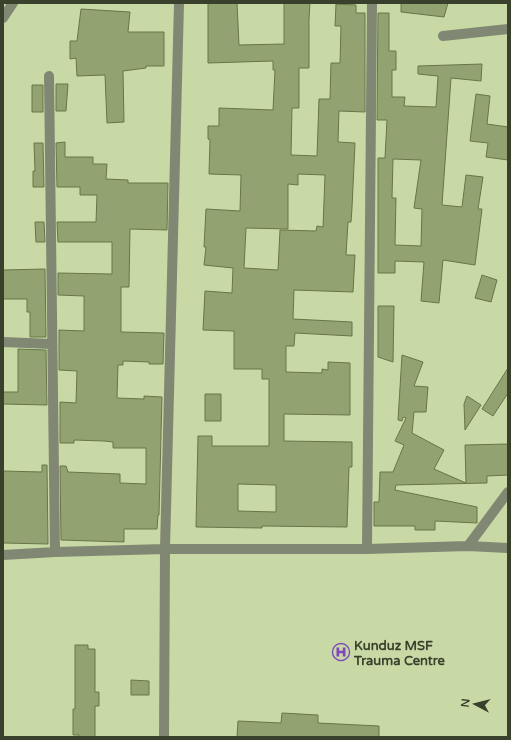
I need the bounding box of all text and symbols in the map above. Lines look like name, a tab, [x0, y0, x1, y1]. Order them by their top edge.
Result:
place label: Kunduz MSF Trauma Centre	[353, 638, 446, 669]
hospital icon: Kunduz MSF Trauma Centre	[331, 642, 351, 662]
north arrow	[455, 684, 495, 724]
text: N	[459, 698, 473, 708]

